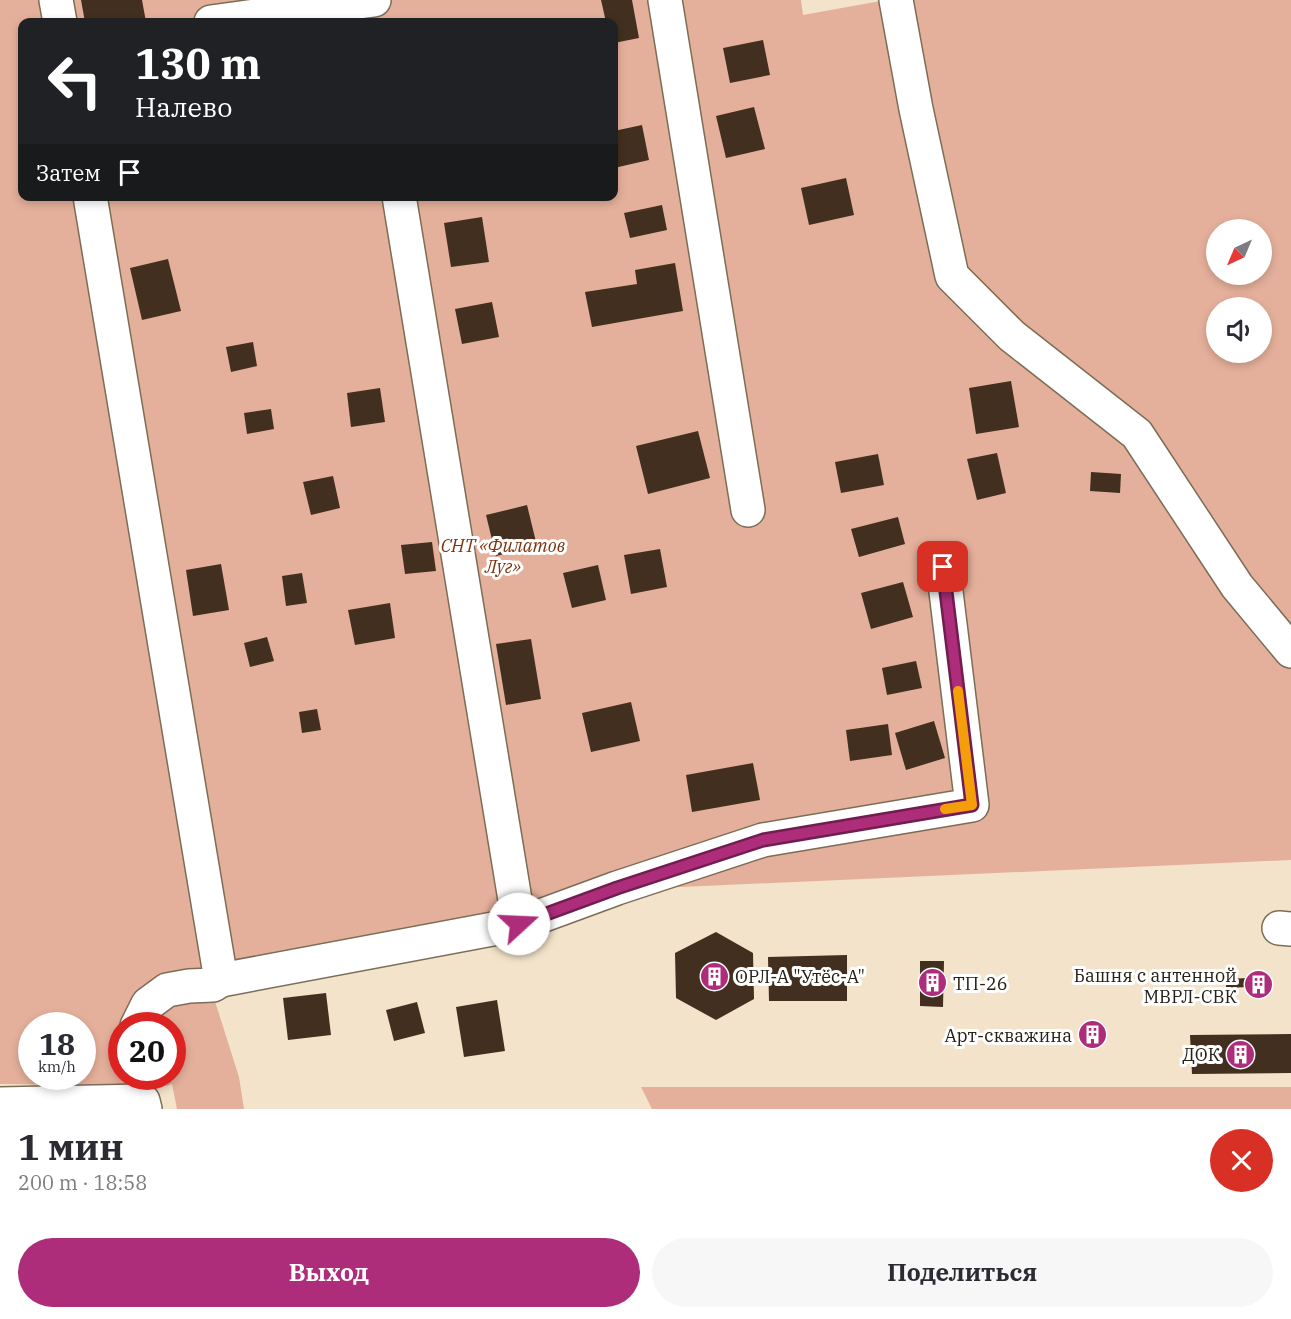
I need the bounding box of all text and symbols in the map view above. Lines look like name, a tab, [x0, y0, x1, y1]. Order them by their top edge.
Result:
text: 130 m	[135, 36, 261, 91]
icon: left	[36, 42, 114, 120]
text: Налево	[135, 89, 232, 124]
icon: arrive	[113, 156, 146, 189]
text: Затем	[36, 158, 101, 187]
north arrow	[1206, 219, 1272, 285]
map controls	[1206, 219, 1272, 363]
button: sound	[1206, 297, 1272, 363]
park label: СНТ «Филатов Луг»	[441, 534, 565, 578]
pin	[917, 541, 968, 592]
icon: arrive	[926, 550, 959, 583]
position arrow	[487, 892, 551, 956]
building icon: ОРЛ-А "Утёс-А"	[698, 960, 730, 992]
place label: Башня с антенной МВРЛ-СВК	[1074, 964, 1238, 1008]
place label: ОРЛ-А "Утёс-А"	[735, 965, 865, 988]
building icon: ТП-26	[916, 967, 948, 999]
building icon: Башня с антенной МВРЛ-СВК	[1242, 969, 1274, 1001]
place label: ТП-26	[953, 972, 1008, 995]
speed limit sign: 20	[108, 1012, 186, 1090]
building icon: Арт-скважина	[1077, 1019, 1109, 1051]
text: 18	[39, 1024, 75, 1063]
place label: Арт-скважина	[944, 1024, 1072, 1047]
building icon: ДОК	[1225, 1038, 1257, 1070]
place label: ДОК	[1183, 1043, 1221, 1066]
text: km/h	[38, 1057, 76, 1076]
text: 1 мин	[18, 1123, 124, 1170]
button: close	[1210, 1129, 1273, 1192]
text: 200 m · 18:58	[18, 1169, 147, 1196]
button: Выход	[18, 1238, 640, 1307]
button: Поделиться	[652, 1238, 1273, 1307]

